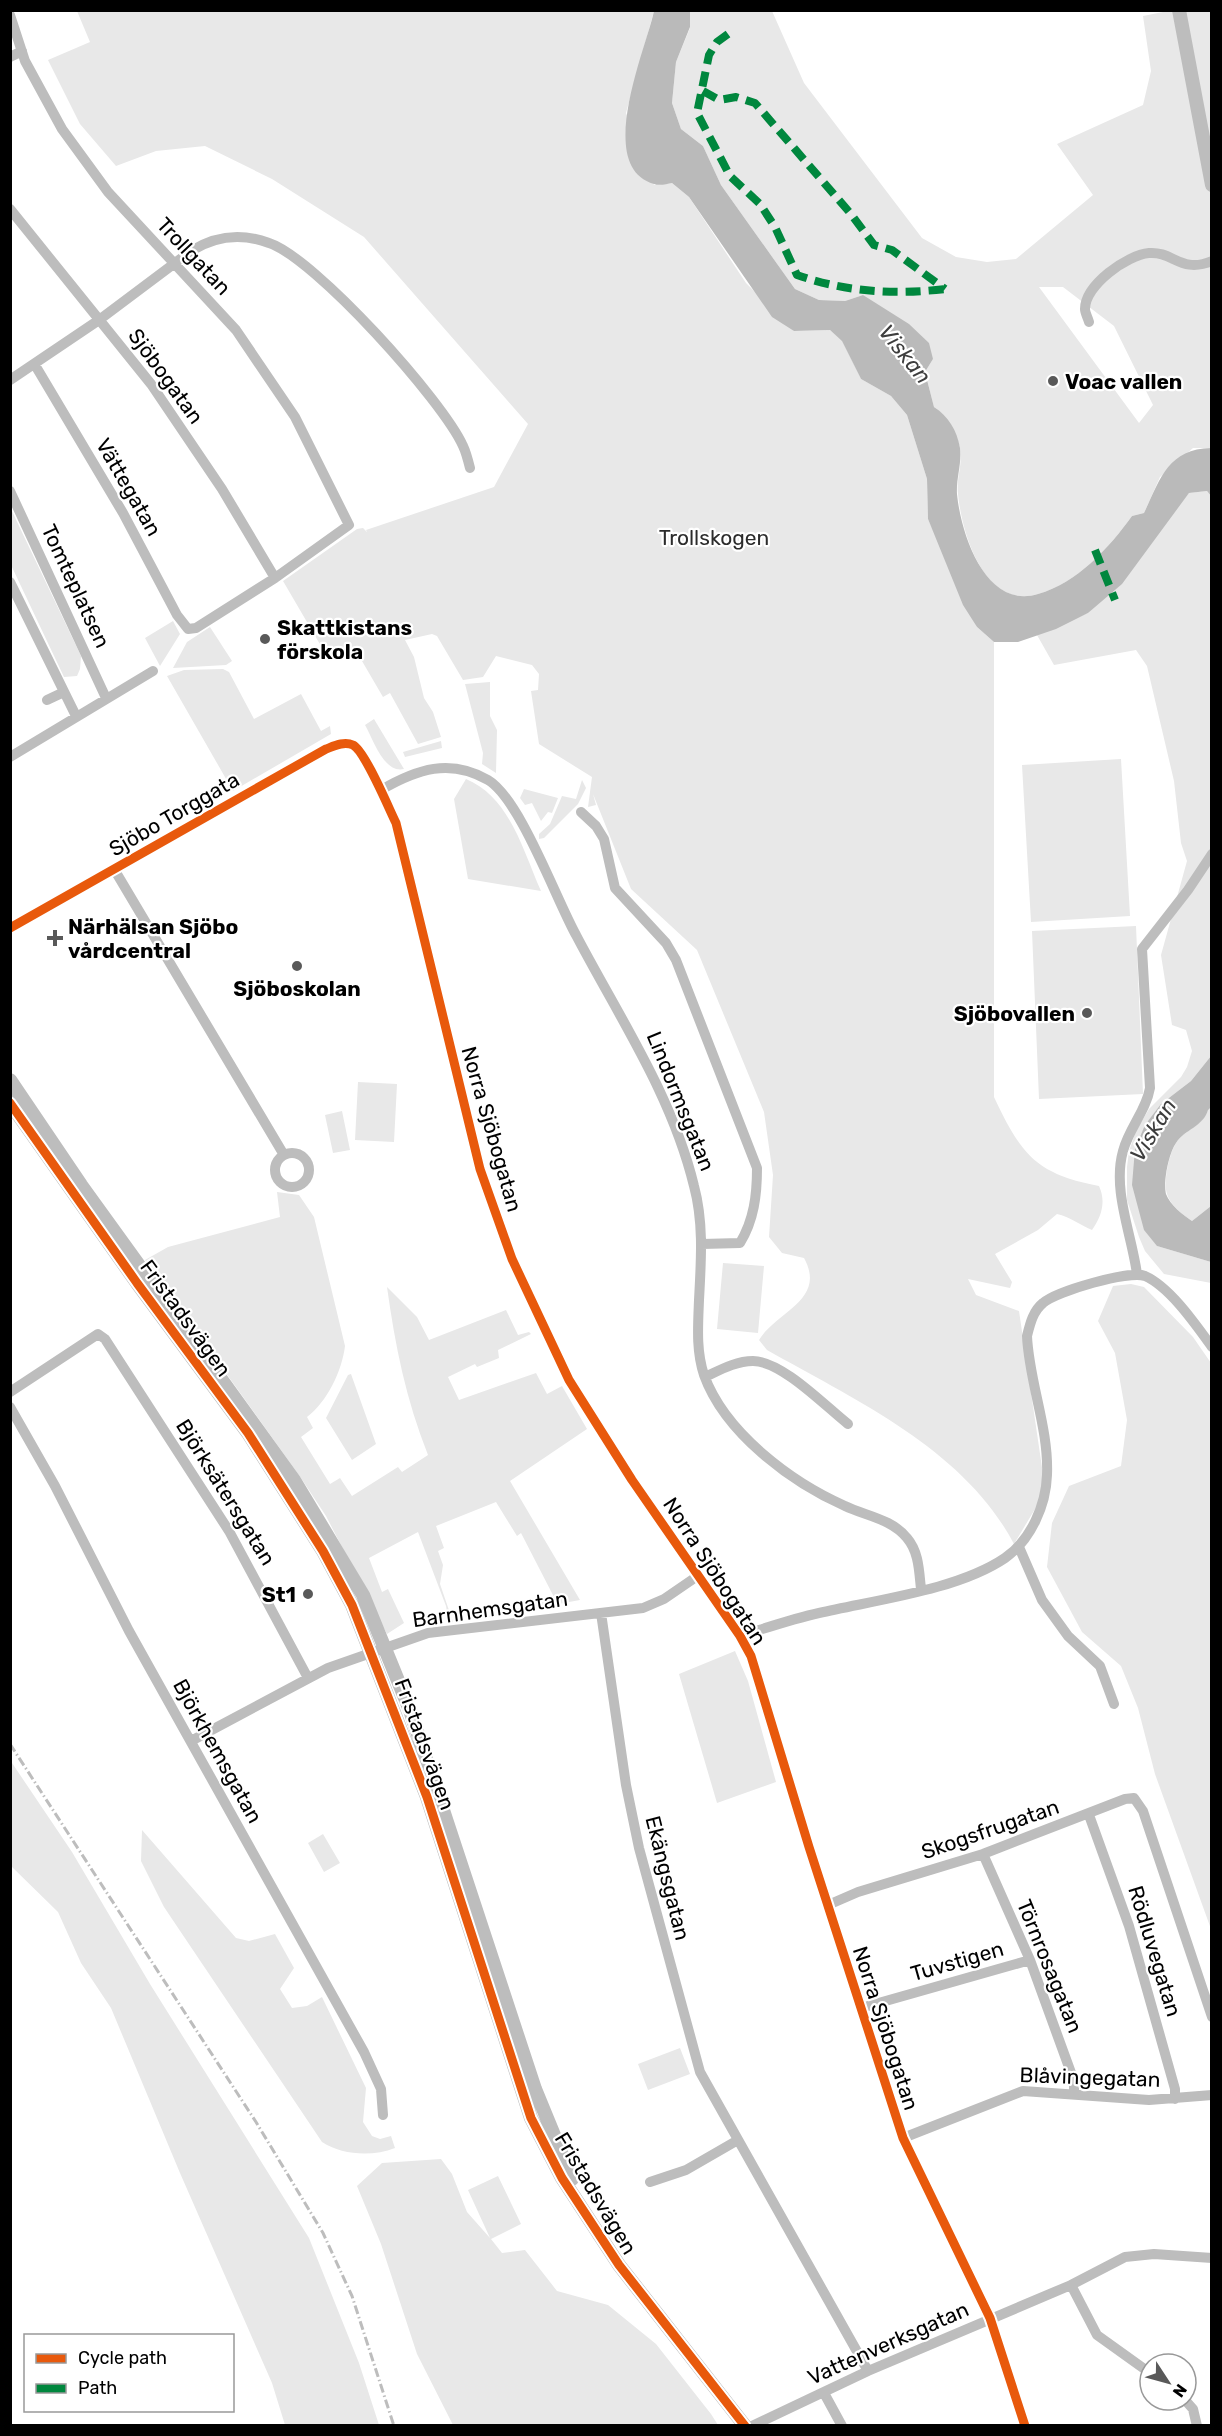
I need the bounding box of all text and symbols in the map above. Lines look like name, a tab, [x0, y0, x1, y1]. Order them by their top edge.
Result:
street label: Trollgatan	[152, 212, 236, 300]
water label: Viskan	[873, 319, 937, 389]
street label: Sjöbogatan	[123, 324, 209, 428]
place label: Voac vallen	[1065, 369, 1182, 394]
marker: Voac vallen	[1046, 374, 1060, 388]
street label: Vättegatan	[91, 434, 167, 540]
street label: Tomteplatsen	[37, 520, 115, 652]
park label: Trollskogen	[659, 525, 769, 550]
place label: Skattkistans förskola	[277, 615, 412, 664]
marker: Skattkistans förskola	[258, 632, 272, 646]
street label: Sjöbo Torggata	[105, 767, 243, 861]
place label: Närhälsan Sjöbo vårdcentral	[68, 914, 238, 963]
marker: Närhälsan Sjöbo vårdcentral	[46, 929, 64, 947]
marker: Sjöboskolan	[290, 959, 304, 973]
place label: Sjöboskolan	[233, 976, 361, 1001]
place label: Sjöbovallen	[954, 1001, 1075, 1026]
marker: Sjöbovallen	[1080, 1006, 1094, 1020]
street label: Lindormsgatan	[642, 1028, 720, 1174]
street label: Norra Sjöbogatan	[456, 1043, 528, 1215]
water label: Viskan	[1124, 1094, 1182, 1166]
street label: Fristadsvägen	[135, 1255, 237, 1381]
street label: Björksätersgatan	[171, 1414, 281, 1570]
street label: Norra Sjöbogatan	[658, 1493, 772, 1649]
place label: St1	[262, 1582, 296, 1607]
street label: Barnhemsgatan	[411, 1586, 569, 1632]
marker: St1	[301, 1587, 315, 1601]
street label: Björkhemsgatan	[168, 1675, 268, 1827]
street label: Fristadsvägen	[390, 1675, 460, 1813]
street label: Skogsfrugatan	[918, 1794, 1062, 1864]
street label: Ekängsgatan	[640, 1813, 696, 1943]
street label: Rödluvegatan	[1123, 1883, 1187, 2019]
street label: Törnrosagatan	[1012, 1896, 1088, 2036]
street label: Tuvstigen	[908, 1936, 1006, 1986]
street label: Norra Sjöbogatan	[848, 1943, 924, 2113]
street label: Blåvingegatan	[1019, 2062, 1161, 2092]
street label: Fristadsvägen	[550, 2127, 642, 2259]
street label: Vattenverksgatan	[804, 2296, 972, 2390]
legend	[24, 2334, 234, 2412]
text: Cycle path	[78, 2347, 167, 2369]
north arrow	[1138, 2352, 1198, 2412]
text: Path	[78, 2377, 117, 2399]
text: N	[1169, 2380, 1191, 2401]

